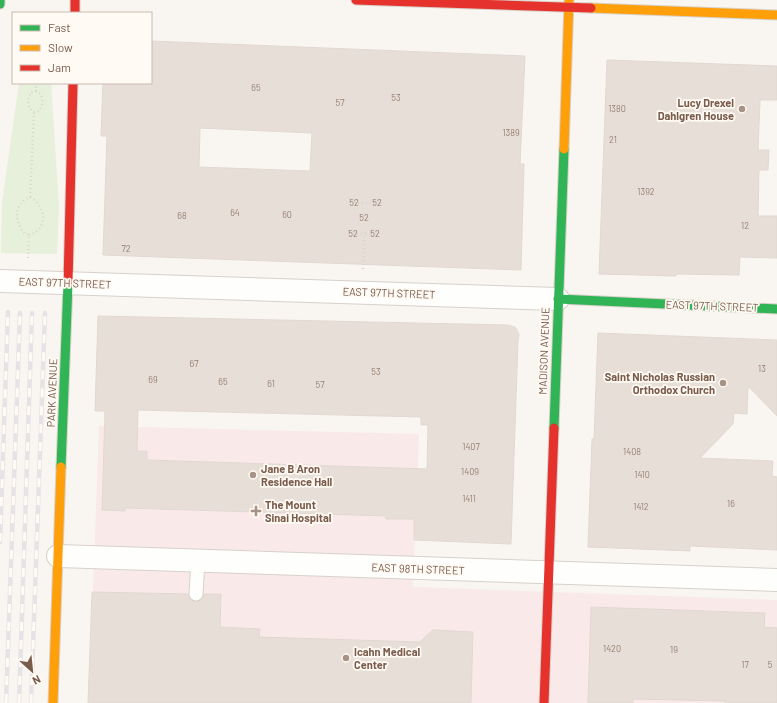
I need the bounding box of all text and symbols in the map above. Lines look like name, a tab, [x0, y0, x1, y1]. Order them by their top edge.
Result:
legend	[12, 12, 152, 84]
text: Fast	[48, 20, 71, 34]
text: Slow	[48, 40, 73, 54]
text: Jam	[48, 60, 71, 74]
house number: 65	[251, 82, 261, 93]
house number: 53	[391, 92, 401, 103]
place label: Lucy Drexel Dahlgren House	[658, 96, 734, 122]
house number: 57	[336, 97, 345, 108]
house number: 1380	[608, 103, 626, 114]
marker: Lucy Drexel Dahlgren House	[737, 104, 747, 114]
house number: 1389	[502, 127, 520, 138]
house number: 21	[609, 134, 617, 145]
house number: 1392	[637, 186, 655, 197]
house number: 52	[349, 197, 359, 208]
house number: 52	[372, 197, 382, 208]
house number: 64	[230, 207, 240, 218]
house number: 60	[282, 209, 292, 220]
house number: 68	[177, 210, 187, 221]
house number: 52	[359, 212, 369, 223]
house number: 12	[741, 220, 749, 231]
house number: 52	[348, 228, 358, 239]
house number: 52	[370, 228, 380, 239]
house number: 72	[121, 243, 131, 254]
street label: EAST 97TH STREET	[18, 274, 112, 291]
street label: EAST 97TH STREET	[342, 284, 436, 301]
street label: EAST 97TH STREET	[665, 297, 759, 314]
street label: MADISON AVENUE	[535, 307, 552, 395]
street label: PARK AVENUE	[44, 358, 59, 428]
house number: 67	[190, 358, 199, 369]
house number: 13	[758, 363, 766, 374]
house number: 53	[371, 366, 381, 377]
place label: Saint Nicholas Russian Orthodox Church	[605, 370, 715, 396]
house number: 69	[148, 374, 158, 385]
house number: 65	[218, 376, 228, 387]
house number: 61	[267, 378, 275, 389]
marker: Saint Nicholas Russian Orthodox Church	[718, 378, 728, 388]
house number: 57	[316, 379, 325, 390]
house number: 1407	[462, 441, 480, 452]
house number: 1408	[623, 446, 641, 457]
place label: Jane B Aron Residence Hall	[261, 462, 333, 488]
house number: 1409	[461, 466, 479, 477]
house number: 1410	[634, 469, 650, 480]
marker: Jane B Aron Residence Hall	[248, 470, 258, 480]
house number: 1411	[462, 493, 476, 504]
place label: The Mount Sinai Hospital	[265, 498, 332, 524]
house number: 16	[727, 498, 735, 509]
house number: 1412	[633, 501, 649, 512]
marker: The Mount Sinai Hospital	[250, 505, 262, 517]
street label: EAST 98TH STREET	[371, 560, 465, 577]
house number: 1420	[603, 643, 621, 654]
house number: 19	[670, 644, 678, 655]
place label: Icahn Medical Center	[354, 645, 420, 671]
north arrow	[12, 651, 52, 691]
marker: Icahn Medical Center	[341, 653, 351, 663]
house number: 17	[741, 659, 749, 670]
house number: 5	[768, 659, 773, 670]
text: N	[31, 673, 43, 688]

